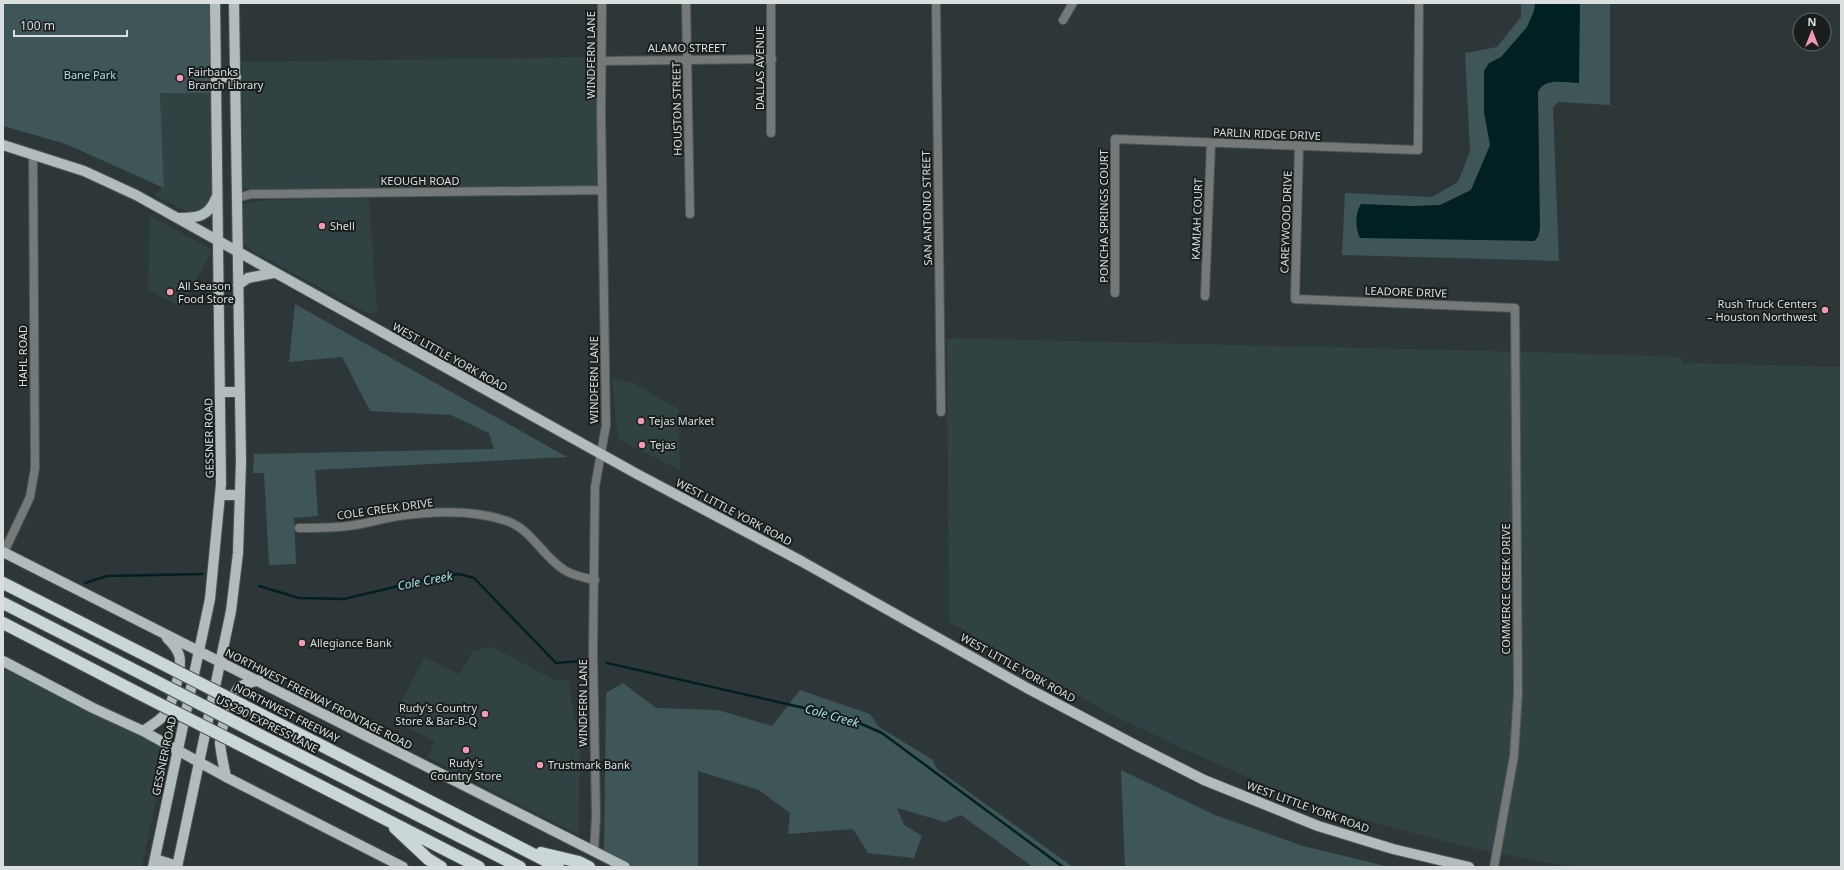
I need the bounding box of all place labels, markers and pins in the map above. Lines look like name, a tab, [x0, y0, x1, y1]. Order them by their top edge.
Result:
place label: Fairbanks Branch Library	[188, 64, 264, 92]
marker: Fairbanks Branch Library	[175, 73, 185, 83]
place label: Shell	[330, 218, 355, 233]
marker: Shell	[317, 221, 327, 231]
place label: All Season Food Store	[178, 278, 234, 306]
marker: All Season Food Store	[165, 287, 175, 297]
place label: Rush Truck Centers – Houston Northwest	[1707, 296, 1817, 324]
marker: Rush Truck Centers – Houston Northwest	[1820, 305, 1830, 315]
place label: Tejas Market	[649, 413, 714, 428]
marker: Tejas Market	[636, 416, 646, 426]
place label: Tejas	[650, 437, 676, 452]
marker: Tejas	[637, 440, 647, 450]
place label: Allegiance Bank	[310, 635, 392, 650]
marker: Allegiance Bank	[297, 638, 307, 648]
place label: Rudy's Country Store & Bar-B-Q	[395, 700, 477, 728]
marker: Rudy's Country Store & Bar-B-Q	[480, 709, 490, 719]
marker: Rudy's Country Store	[461, 745, 471, 755]
place label: Rudy's Country Store	[430, 755, 502, 783]
place label: Trustmark Bank	[548, 757, 630, 772]
marker: Trustmark Bank	[535, 760, 545, 770]

